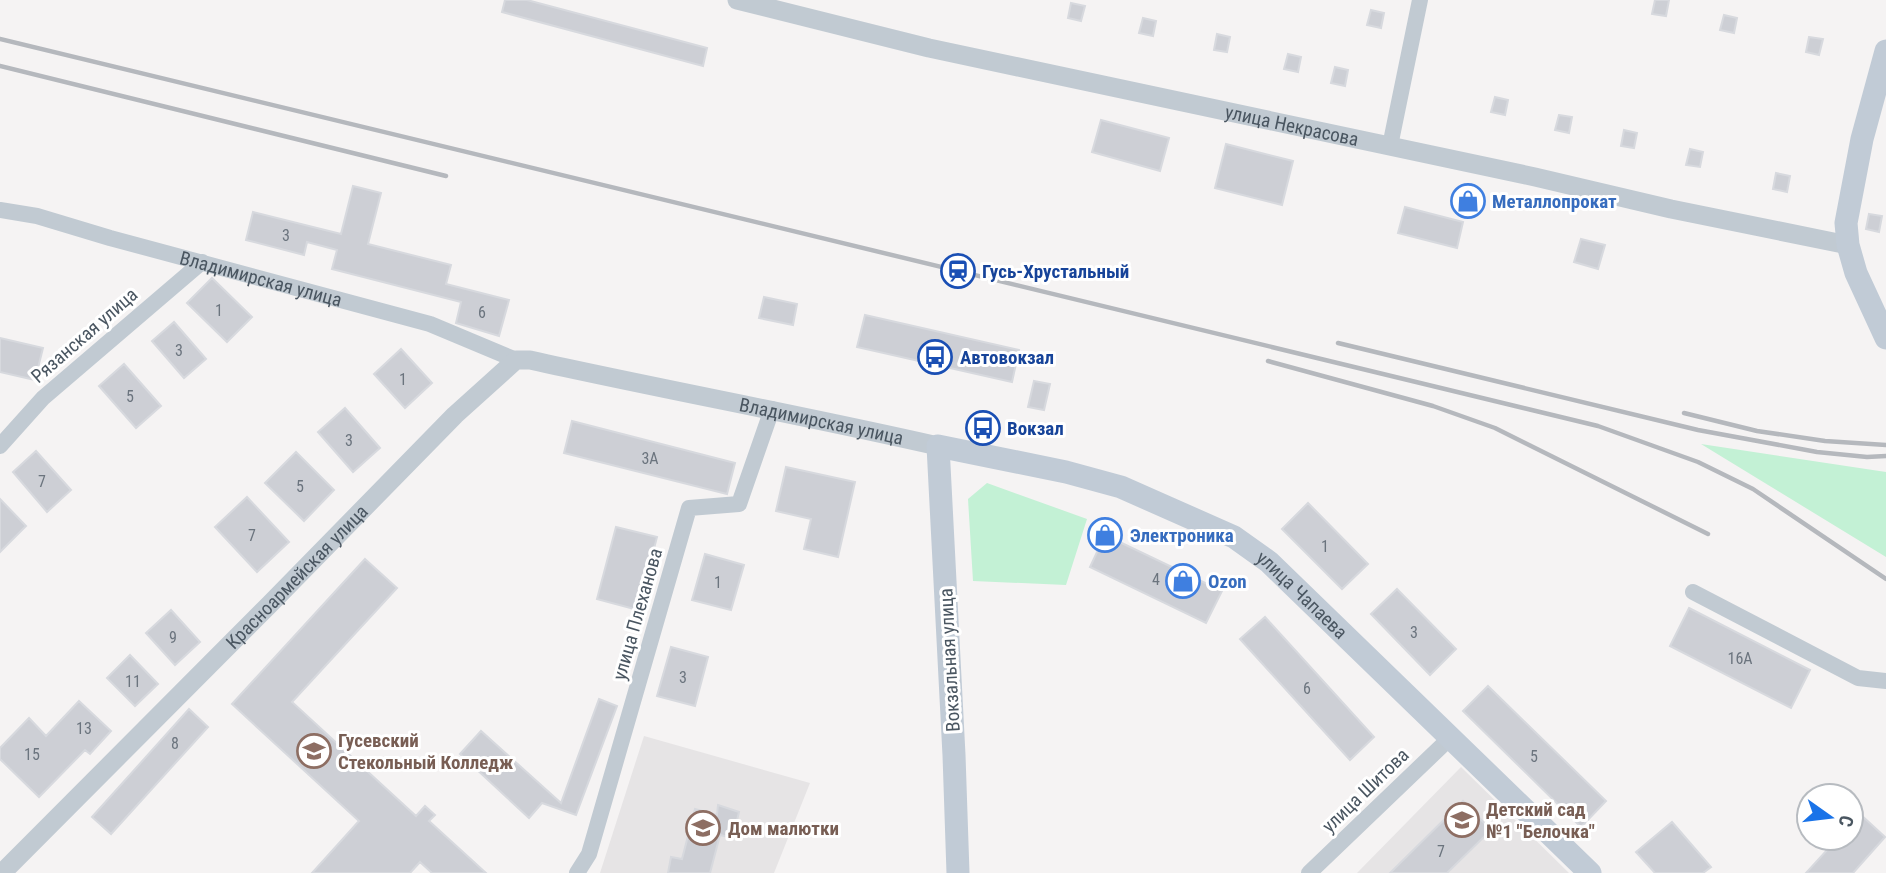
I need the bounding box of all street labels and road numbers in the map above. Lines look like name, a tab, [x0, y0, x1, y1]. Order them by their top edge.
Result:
street label: улица Некрасова	[1223, 100, 1361, 151]
street label: Владимирская улица	[177, 246, 344, 312]
street label: Рязанская улица	[26, 283, 142, 388]
street label: Владимирская улица	[737, 393, 905, 450]
street label: Красноармейская улица	[221, 500, 373, 654]
street label: улица Плеханова	[608, 546, 667, 683]
street label: улица Чапаева	[1252, 546, 1352, 644]
street label: Вокзальная улица	[934, 588, 965, 732]
street label: улица Шитова	[1317, 743, 1413, 837]

